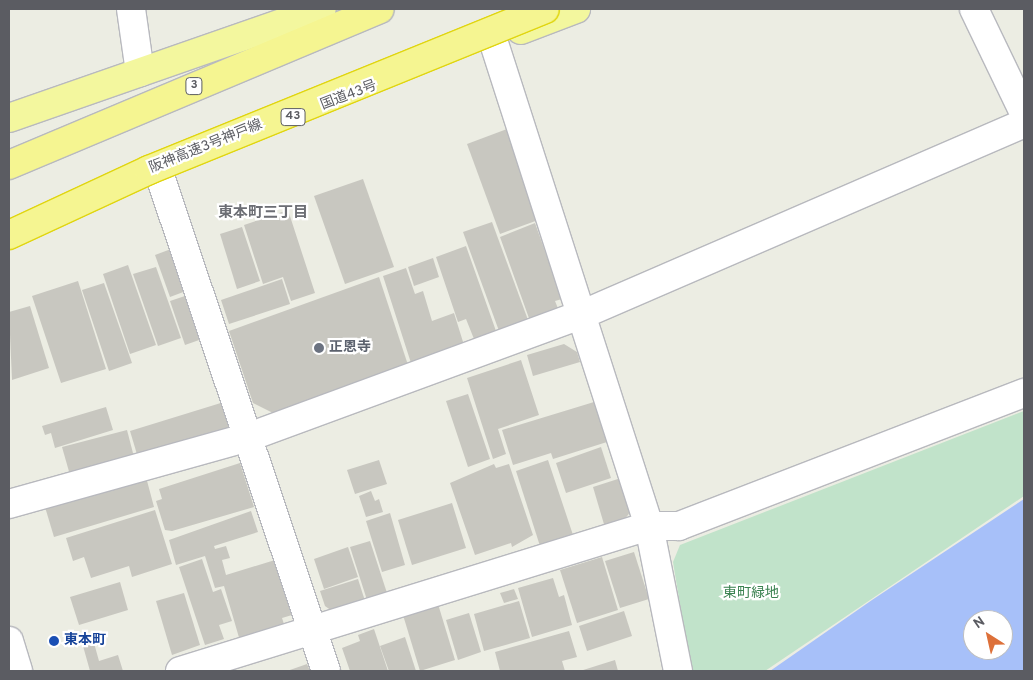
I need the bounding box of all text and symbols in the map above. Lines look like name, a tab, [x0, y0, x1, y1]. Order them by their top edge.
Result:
road number: 3	[185, 76, 203, 95]
street label: 国道43号	[318, 78, 380, 114]
road number: 43	[280, 108, 306, 126]
street label: 阪神高速3号神戸線	[147, 117, 265, 177]
district label: 東本町三丁目	[218, 205, 308, 223]
place label: 正恩寺	[329, 340, 371, 356]
marker: 正恩寺	[313, 342, 325, 354]
park label: 東町緑地	[723, 586, 779, 602]
north arrow	[963, 610, 1013, 660]
text: N	[971, 613, 989, 633]
place label: 東本町	[64, 633, 106, 649]
marker: 東本町	[48, 635, 60, 647]

